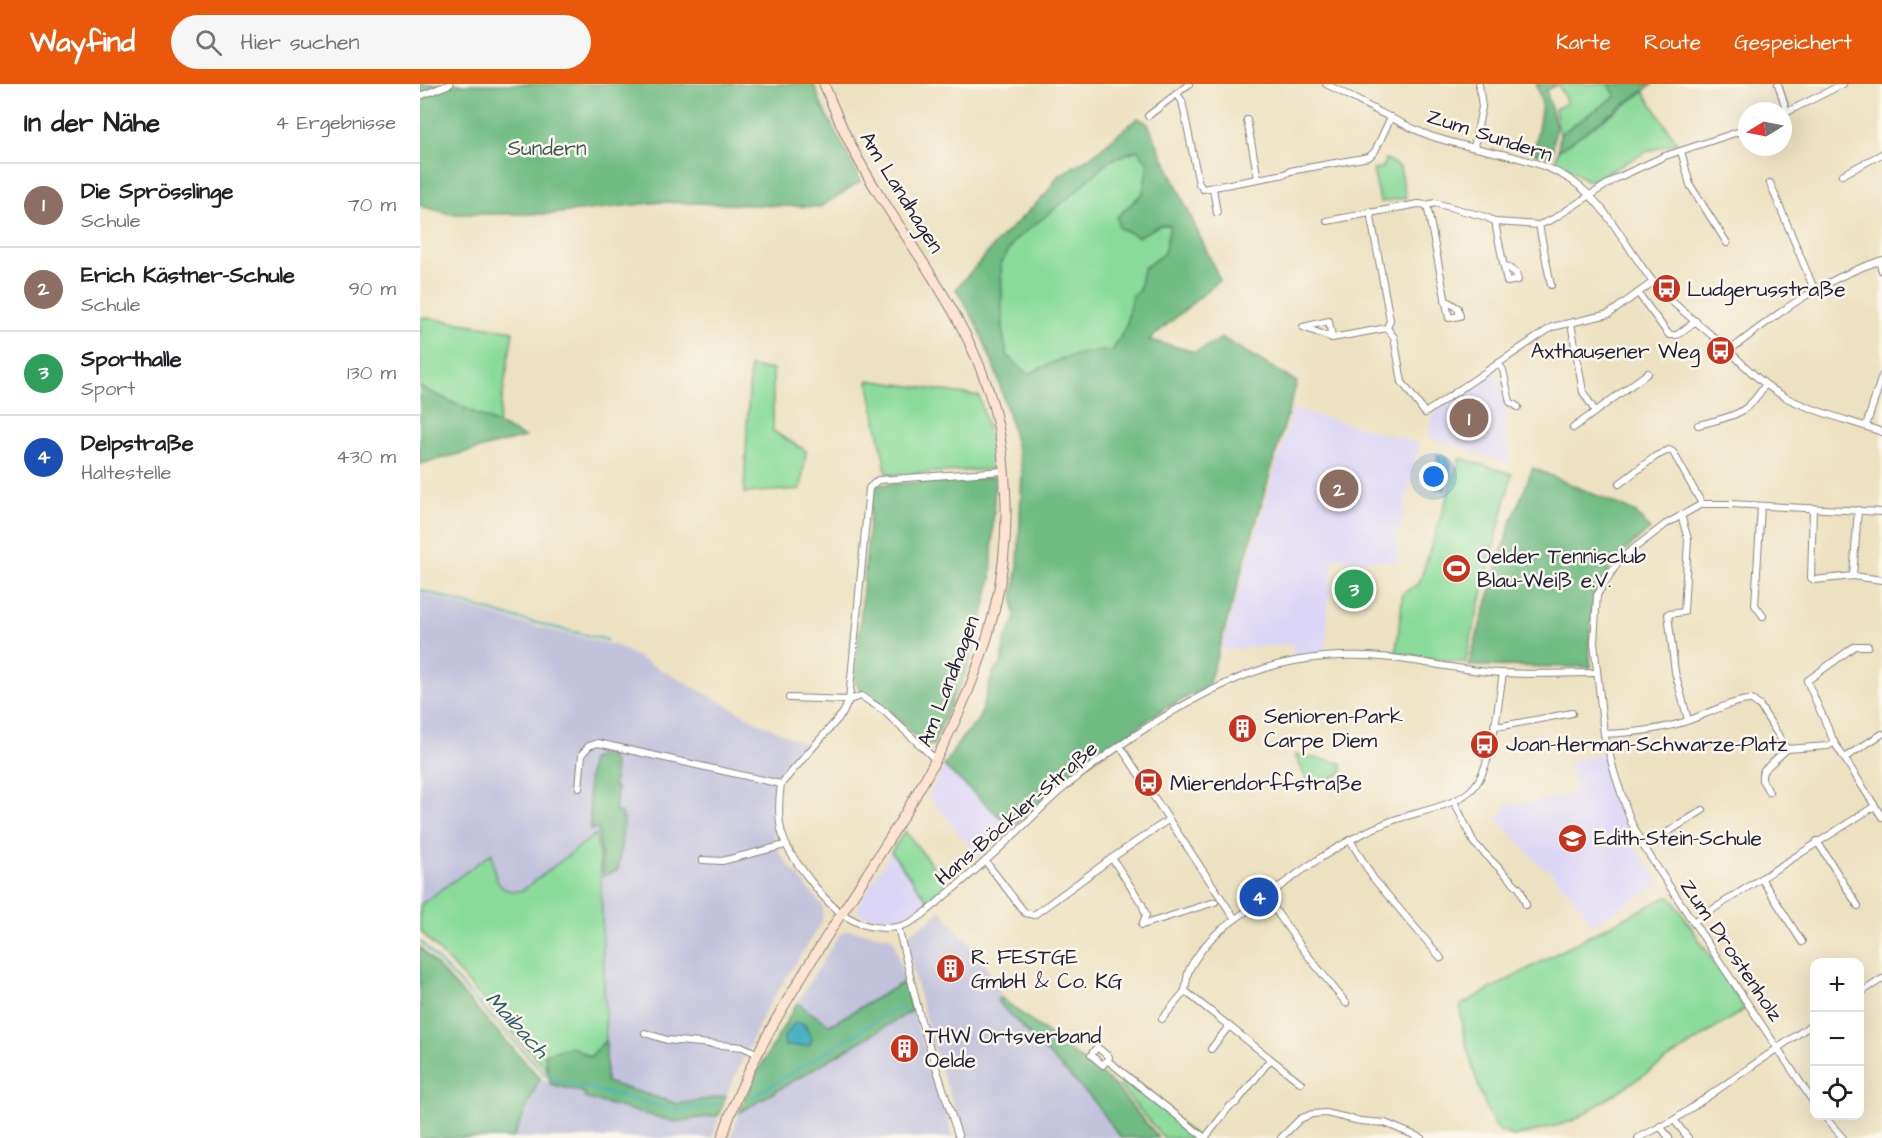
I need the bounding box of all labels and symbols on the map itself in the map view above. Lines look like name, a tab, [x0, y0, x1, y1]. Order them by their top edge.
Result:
street label: Zum Sundern	[1423, 101, 1557, 169]
north arrow	[1738, 102, 1792, 156]
street label: Am Landhagen	[851, 126, 951, 260]
park label: Sundern	[508, 134, 586, 163]
bus stop icon: Ludgerusstraße	[1650, 273, 1682, 305]
place label: Ludgerusstraße	[1687, 275, 1846, 306]
bus stop icon: Axthausener Weg	[1705, 335, 1737, 367]
place label: Axthausener Weg	[1531, 337, 1700, 368]
pin: 1	[1450, 396, 1488, 440]
your location	[1419, 462, 1448, 491]
pin: 2	[1320, 466, 1358, 512]
place label: Oelder Tennisclub Blau-Weiß e.V.	[1477, 542, 1646, 595]
sports icon: Oelder Tennisclub Blau-Weiß e.V.	[1440, 552, 1472, 584]
pin: 3	[1334, 566, 1374, 612]
street label: Am Landhagen	[910, 611, 989, 752]
place label: Senioren-Park Carpe Diem	[1264, 702, 1403, 756]
building icon: Senioren-Park Carpe Diem	[1227, 712, 1259, 744]
bus stop icon: Joan-Herman-Schwarze-Platz	[1469, 728, 1501, 760]
place label: Joan-Herman-Schwarze-Platz	[1506, 730, 1788, 759]
street label: Hans-Böckler-Straße	[929, 734, 1104, 892]
bus stop icon: Mierendorffstraße	[1133, 767, 1165, 799]
place label: Mierendorffstraße	[1170, 769, 1362, 798]
school or university icon: Edith-Stein-Schule	[1557, 822, 1589, 854]
place label: Edith-Stein-Schule	[1594, 824, 1762, 853]
street label: Zum Drostenholz	[1673, 873, 1790, 1028]
pin: 4	[1240, 874, 1278, 920]
place label: R. FESTGE GmbH & Co. KG	[971, 943, 1123, 996]
building icon: R. FESTGE GmbH & Co. KG	[934, 953, 966, 985]
water label: Maibach	[478, 985, 557, 1066]
place label: THW Ortsverband Oelde	[925, 1022, 1101, 1075]
building icon: THW Ortsverband Oelde	[888, 1032, 920, 1064]

